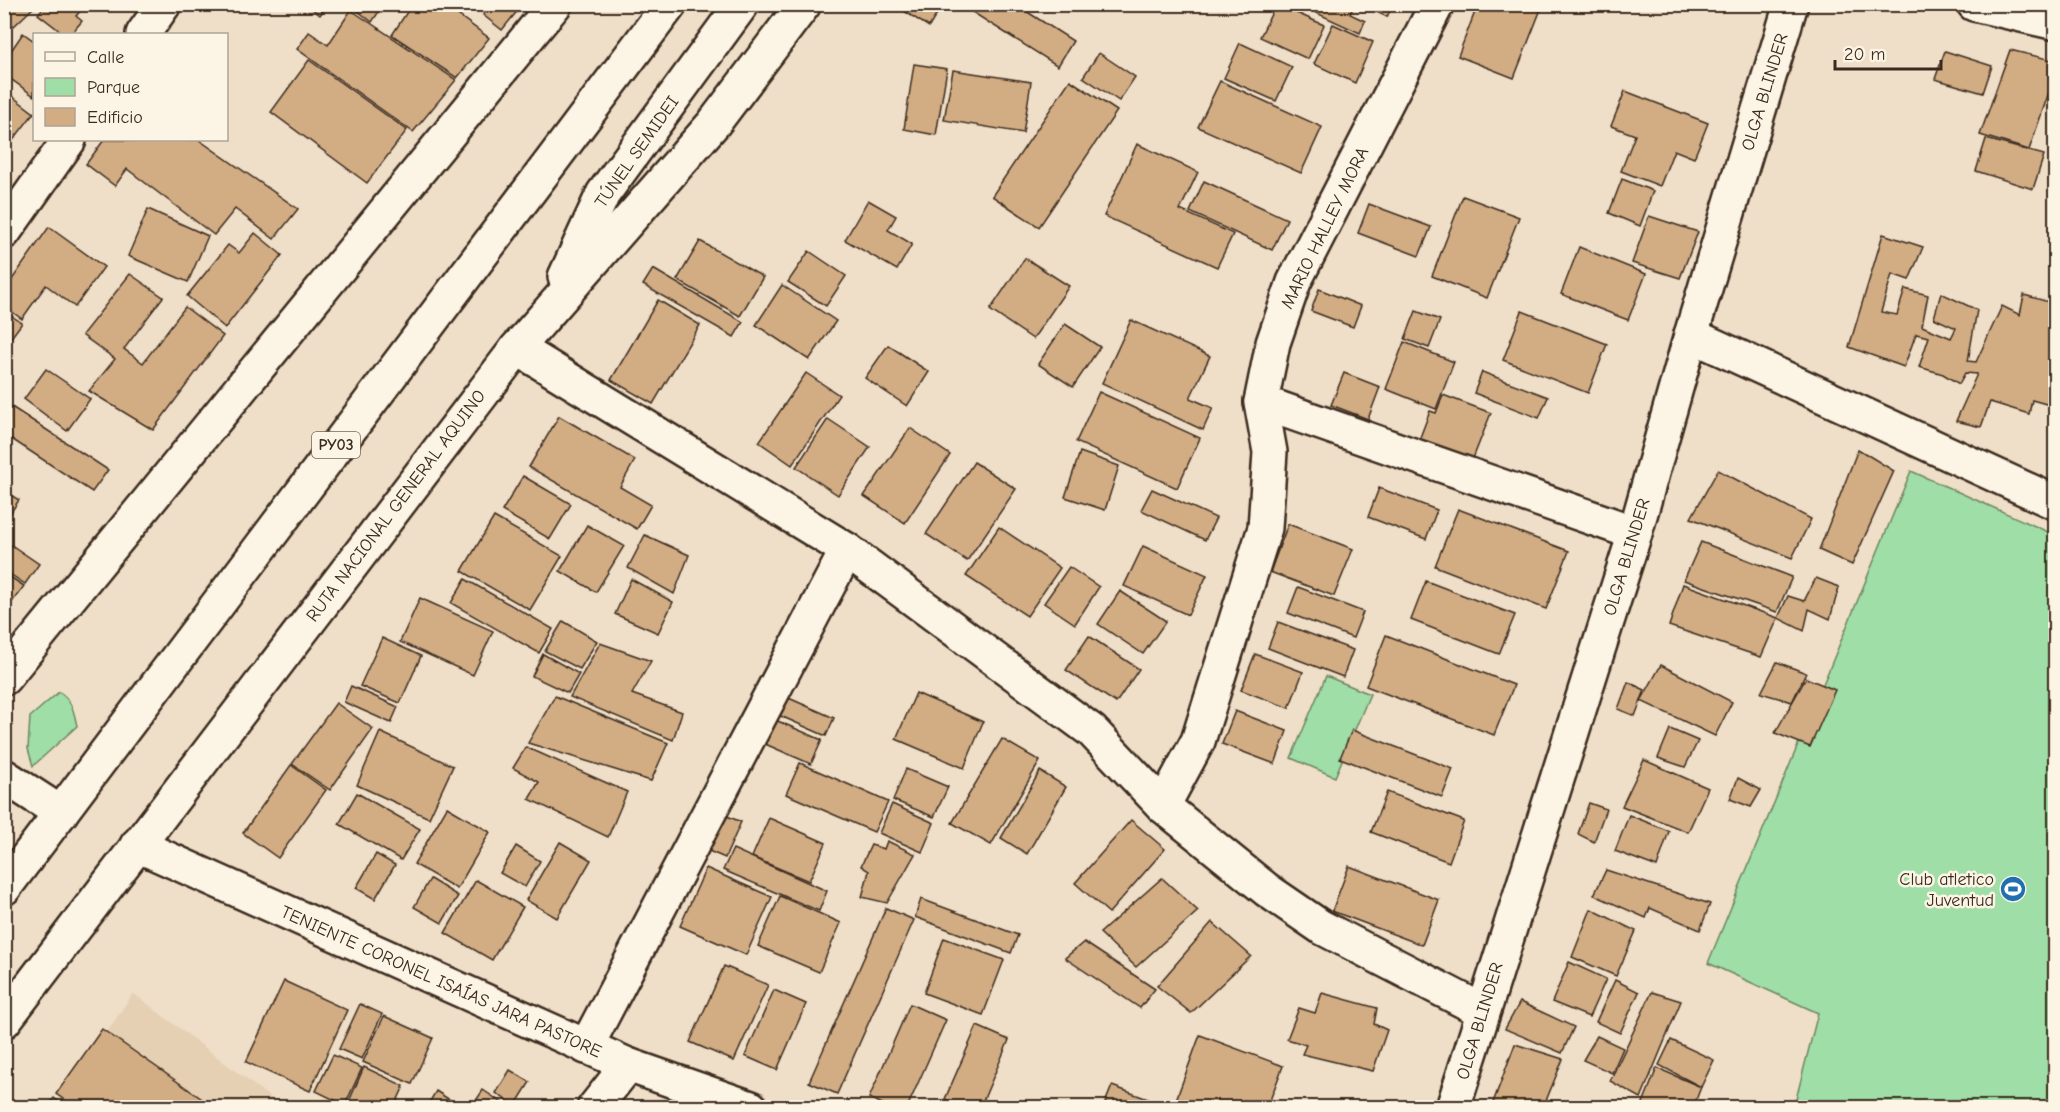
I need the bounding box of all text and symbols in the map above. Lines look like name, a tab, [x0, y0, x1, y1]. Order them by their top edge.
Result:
street label: OLGA BLINDER	[1737, 31, 1793, 153]
legend	[33, 33, 228, 141]
scale bar	[1835, 33, 1942, 71]
text: 20 m	[1844, 44, 1885, 65]
text: Calle	[87, 47, 124, 68]
text: Parque	[87, 77, 140, 98]
street label: TÚNEL SEMIDEI	[590, 91, 683, 212]
text: Edificio	[87, 107, 143, 128]
street label: MARIO HALLEY MORA	[1277, 144, 1373, 312]
street label: RUTA NACIONAL GENERAL AQUINO	[302, 386, 490, 626]
road number: PY03	[312, 432, 360, 458]
street label: OLGA BLINDER	[1599, 496, 1655, 618]
place label: Club atletico Juventud	[1899, 869, 1994, 911]
sports icon: Club atletico Juventud	[1998, 874, 2028, 904]
street label: TENIENTE CORONEL ISAÍAS JARA PASTORE	[277, 901, 605, 1063]
street label: OLGA BLINDER	[1452, 960, 1508, 1082]

